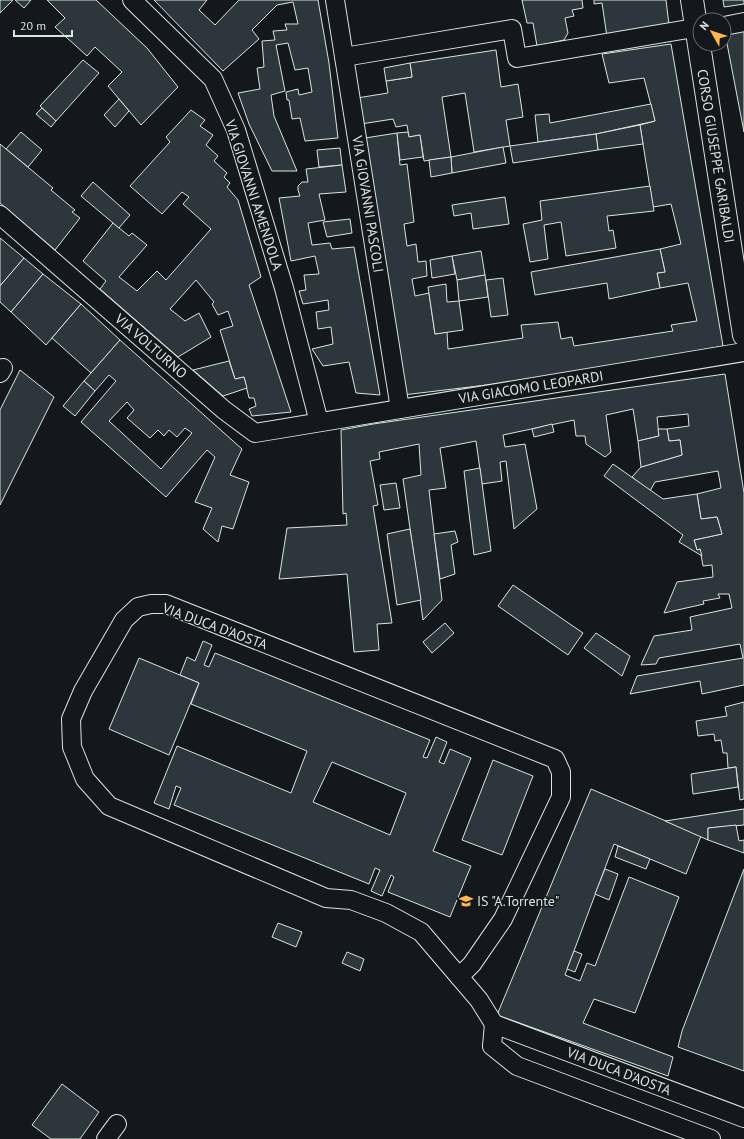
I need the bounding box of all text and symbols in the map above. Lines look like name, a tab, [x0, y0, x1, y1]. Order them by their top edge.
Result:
scale bar	[14, 12, 72, 38]
north arrow	[692, 12, 732, 52]
text: 20 m	[20, 18, 46, 33]
text: N	[697, 18, 712, 33]
street label: CORSO GIUSEPPE GARIBALDI	[693, 68, 739, 244]
street label: VIA GIOVANNI AMENDOLA	[221, 116, 287, 273]
street label: VIA GIOVANNI PASCOLI	[348, 133, 388, 274]
street label: VIA VOLTURNO	[110, 309, 191, 382]
street label: VIA GIACOMO LEOPARDI	[456, 367, 605, 408]
street label: VIA DUCA D'AOSTA	[159, 598, 271, 654]
place label: IS "A.Torrente"	[477, 892, 559, 910]
school or university icon: IS "A.Torrente"	[458, 893, 474, 909]
street label: VIA DUCA D'AOSTA	[563, 1042, 675, 1099]

